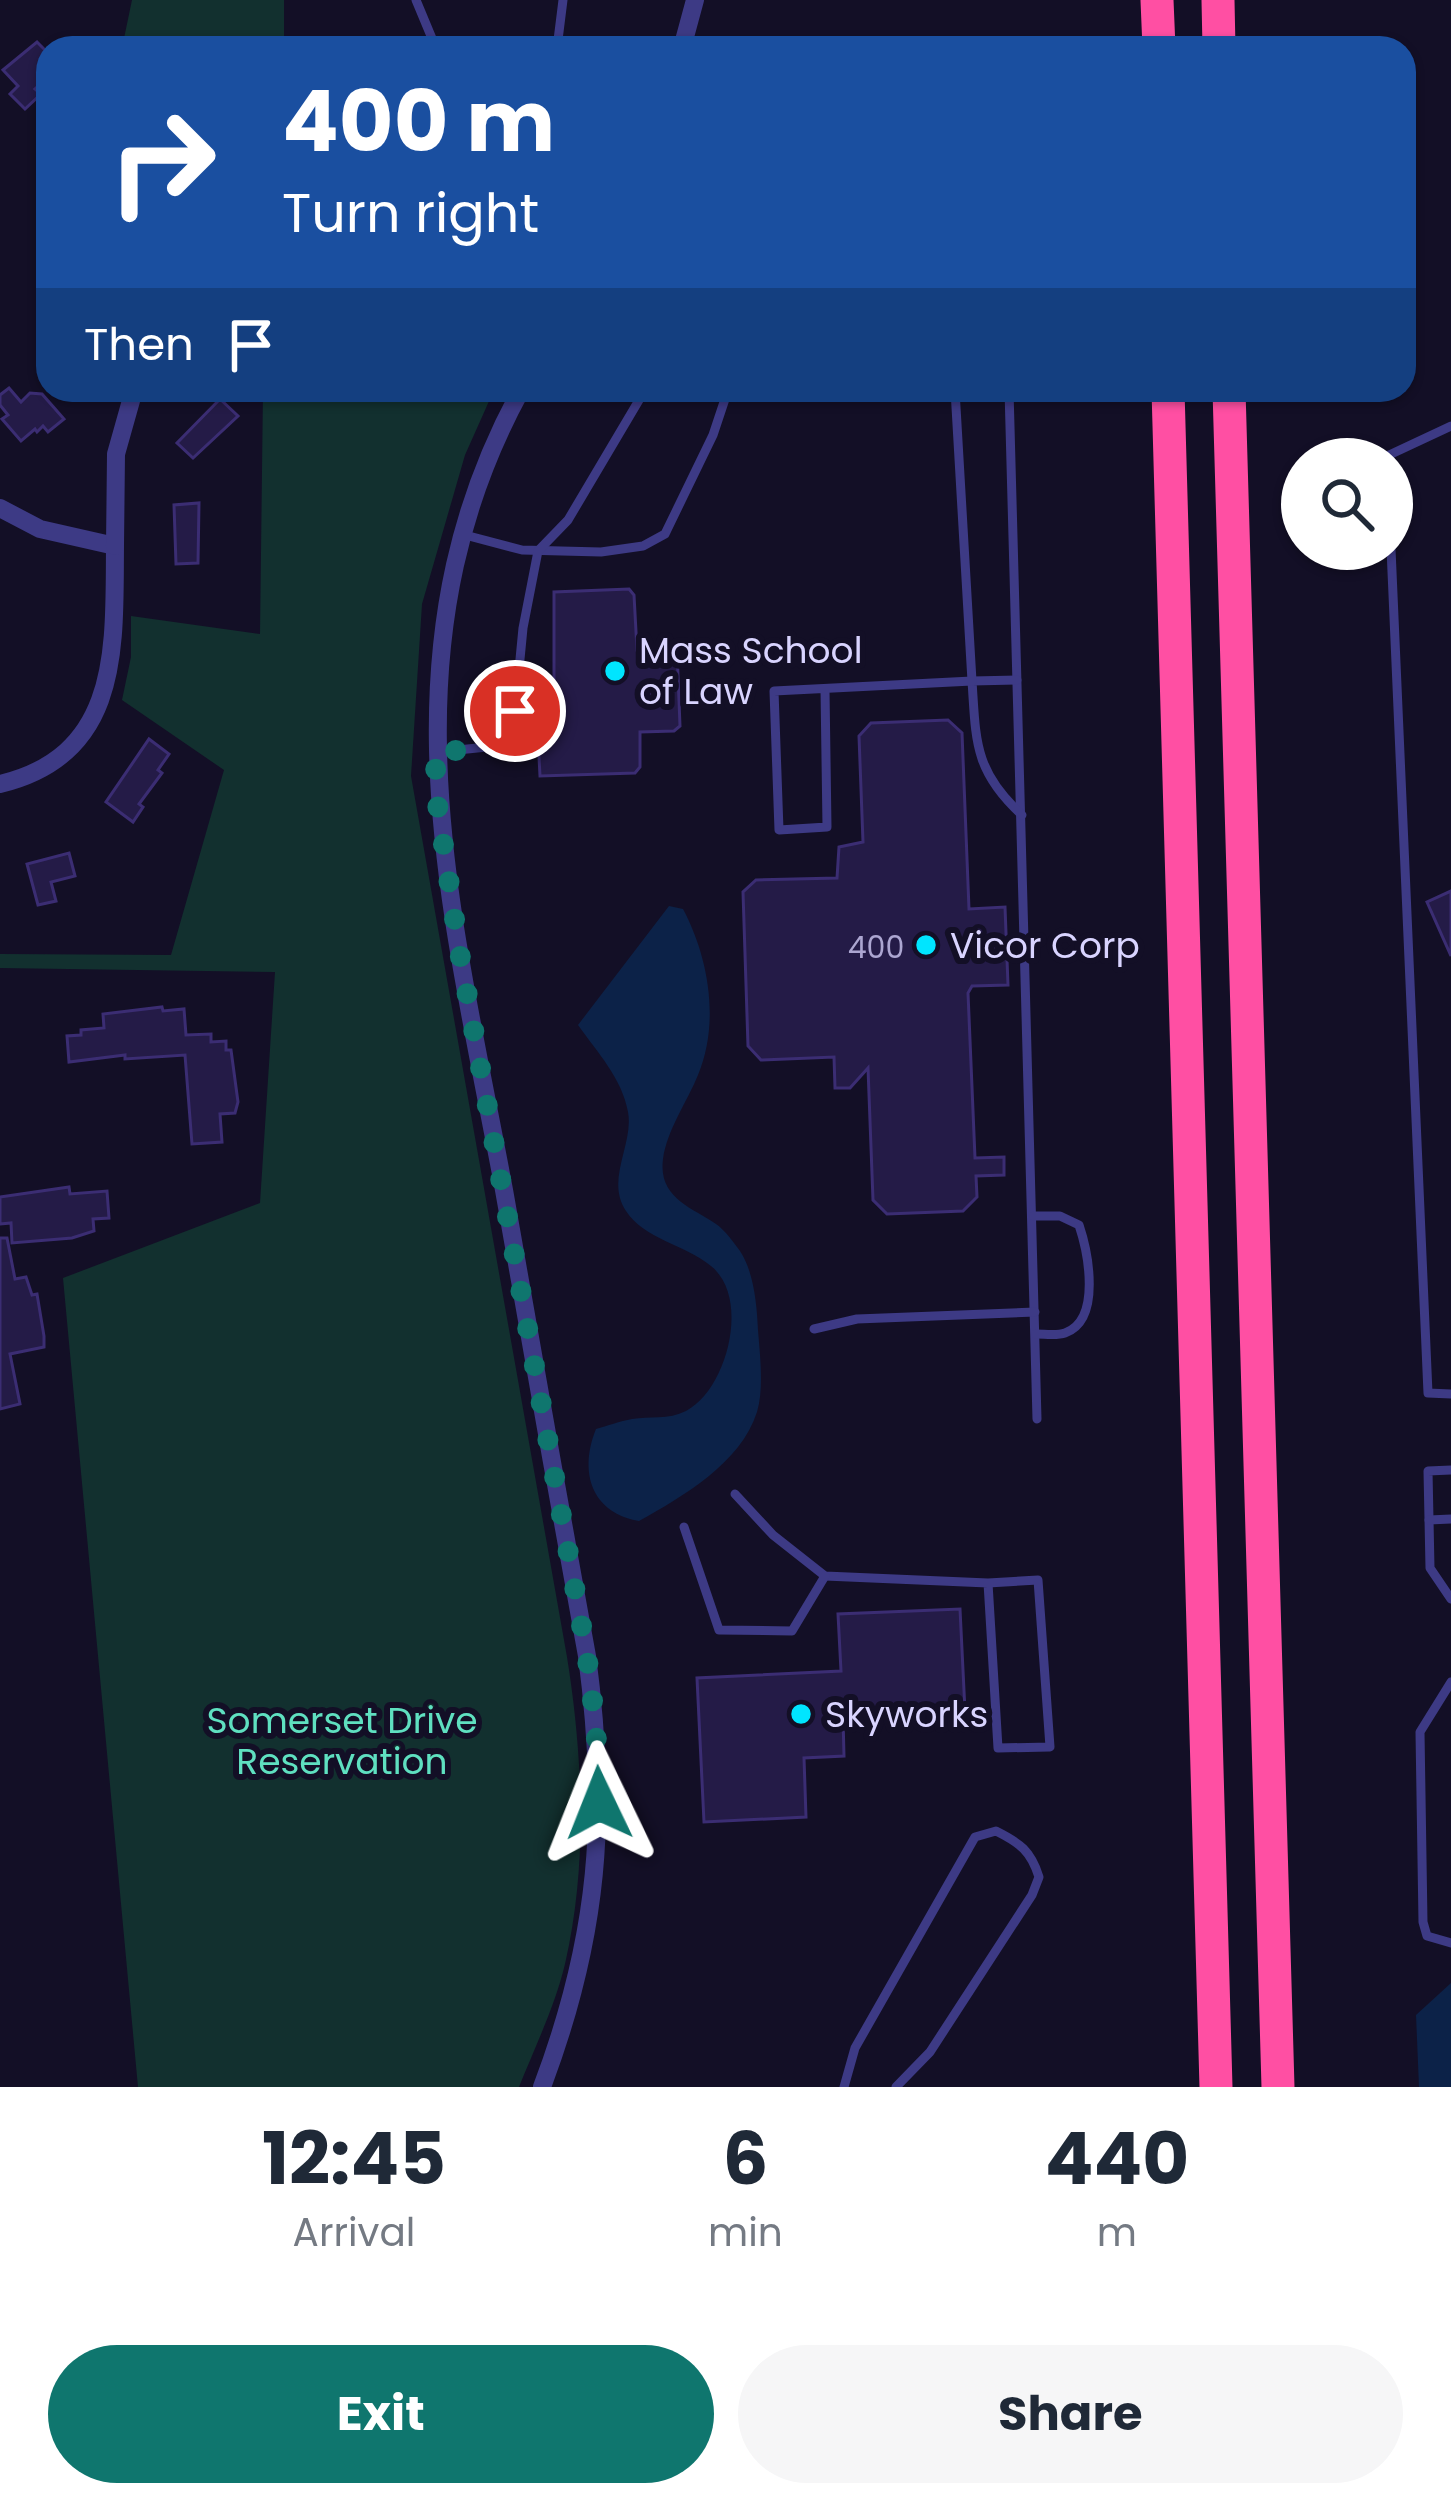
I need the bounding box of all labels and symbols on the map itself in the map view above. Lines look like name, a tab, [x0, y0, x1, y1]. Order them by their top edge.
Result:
place label: Mass School of Law	[639, 625, 863, 717]
marker: Mass School of Law	[602, 658, 628, 684]
pin	[464, 660, 566, 762]
place label: Vicor Corp	[950, 920, 1140, 971]
house number: 400	[848, 926, 904, 969]
marker: Vicor Corp	[913, 932, 939, 958]
place label: Skyworks	[825, 1689, 988, 1740]
park label: Somerset Drive Reservation	[206, 1695, 478, 1787]
marker: Skyworks	[788, 1701, 814, 1727]
position arrow	[536, 1740, 662, 1866]

